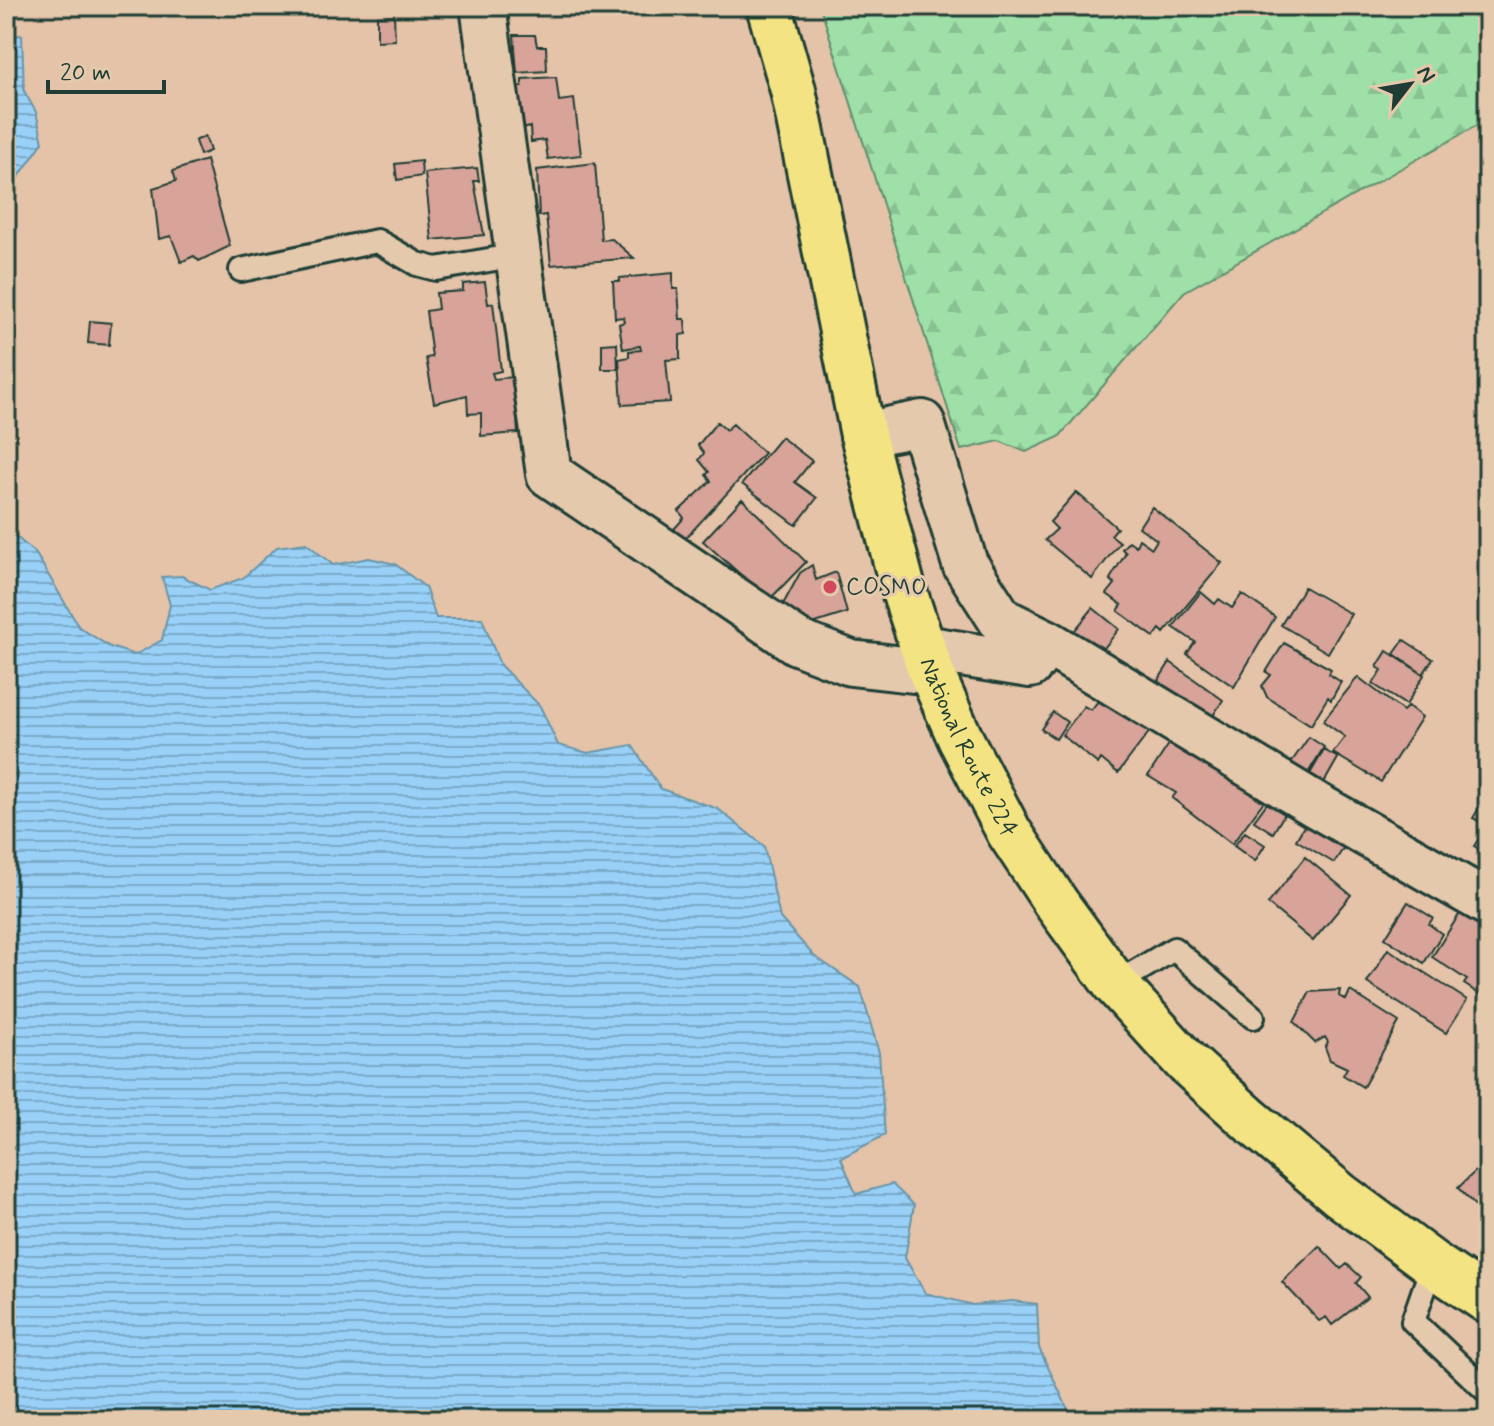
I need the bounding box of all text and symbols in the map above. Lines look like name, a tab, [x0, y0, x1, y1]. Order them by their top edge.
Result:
scale bar	[48, 44, 164, 94]
north arrow	[1370, 44, 1450, 124]
text: 20 m	[60, 58, 111, 89]
text: N	[1410, 61, 1441, 88]
place label: COSMO	[846, 572, 927, 603]
marker: COSMO	[821, 578, 839, 596]
street label: National Route 224	[912, 654, 1024, 843]

